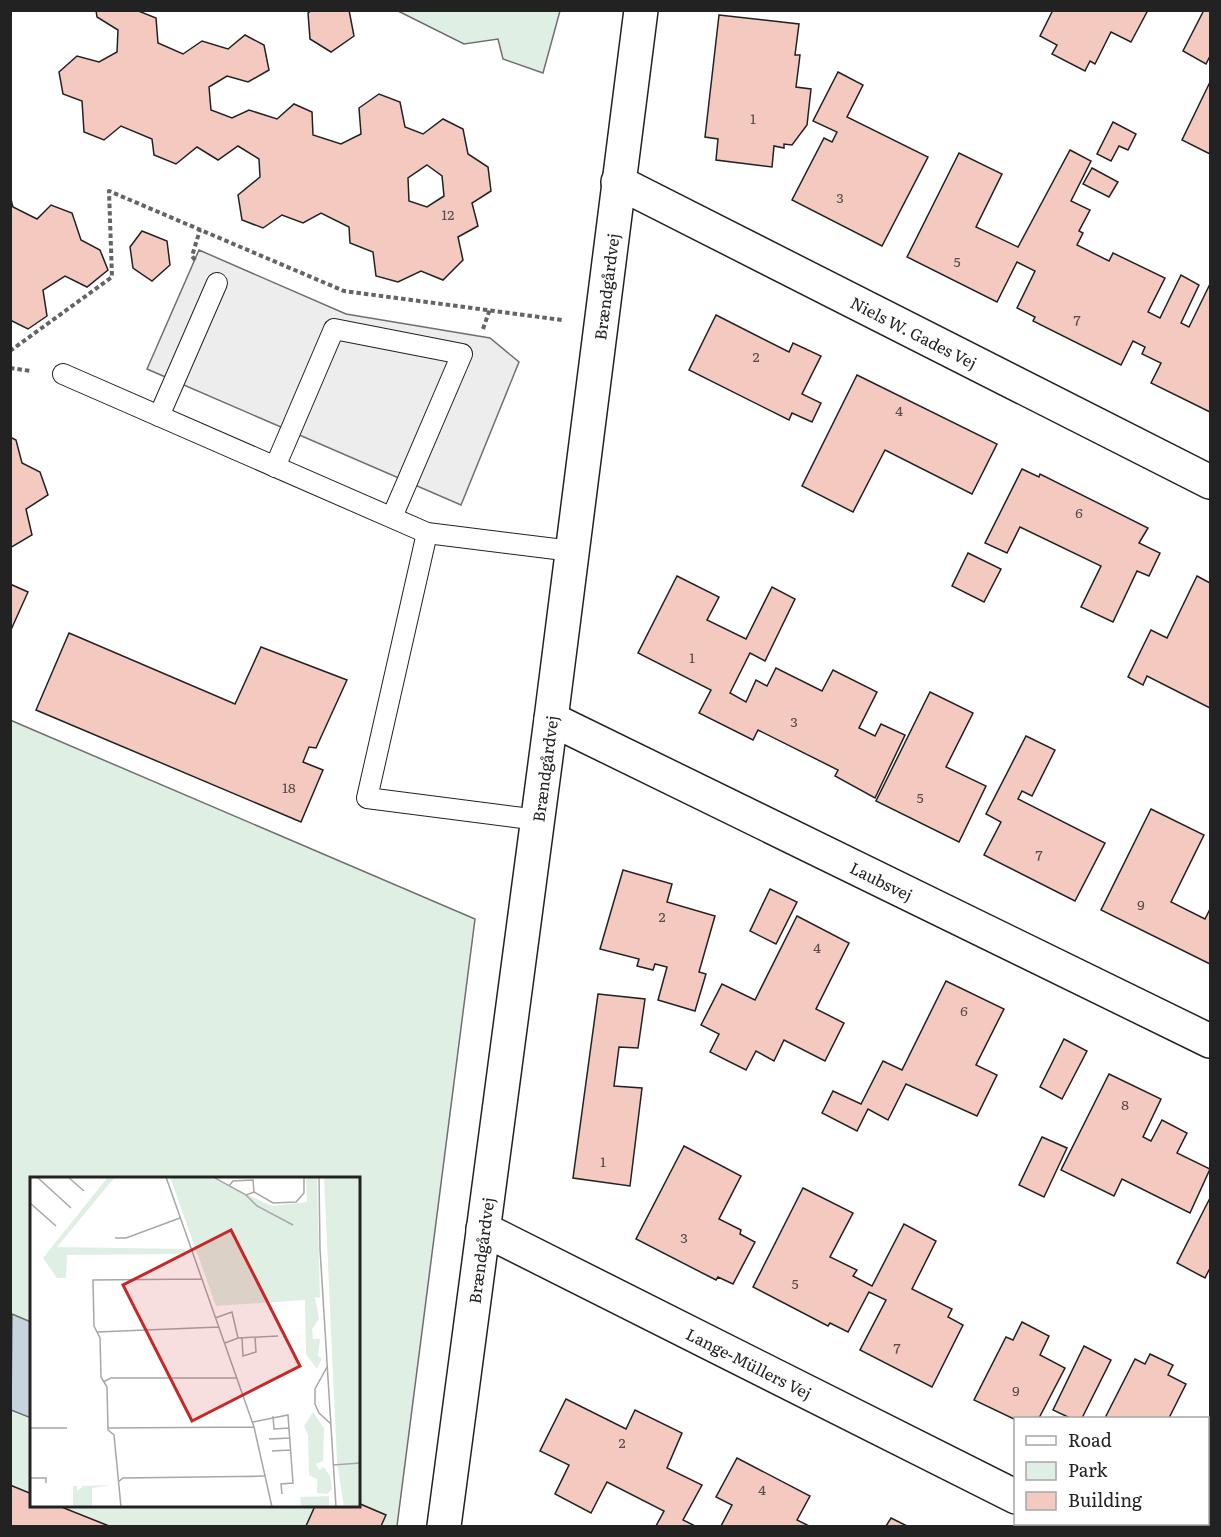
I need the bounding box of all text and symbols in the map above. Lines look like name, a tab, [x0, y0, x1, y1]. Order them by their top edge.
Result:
house number: 1	[750, 108, 756, 128]
house number: 3	[836, 187, 844, 207]
house number: 12	[442, 204, 454, 224]
street label: Brændgårdvej	[587, 232, 625, 341]
house number: 5	[953, 251, 961, 271]
street label: Niels W. Gades Vej	[847, 290, 982, 374]
house number: 7	[1073, 309, 1081, 329]
house number: 2	[752, 346, 760, 366]
house number: 4	[895, 400, 903, 420]
house number: 6	[1075, 502, 1083, 522]
house number: 1	[689, 647, 695, 667]
house number: 3	[790, 711, 798, 731]
street label: Brændgårdvej	[525, 714, 563, 823]
house number: 18	[282, 777, 296, 797]
house number: 5	[916, 787, 924, 807]
house number: 7	[1035, 844, 1043, 864]
street label: Laubsvej	[846, 855, 917, 906]
house number: 9	[1137, 894, 1145, 914]
house number: 2	[658, 906, 666, 926]
house number: 4	[813, 937, 821, 957]
house number: 6	[960, 1000, 968, 1020]
house number: 8	[1121, 1094, 1129, 1114]
house number: 1	[600, 1151, 606, 1171]
inset map	[30, 1177, 360, 1507]
street label: Brændgårdvej	[462, 1196, 499, 1305]
house number: 3	[680, 1227, 688, 1247]
house number: 5	[791, 1273, 799, 1293]
street label: Lange-Müllers Vej	[682, 1321, 816, 1405]
house number: 7	[893, 1337, 901, 1357]
house number: 9	[1012, 1380, 1020, 1400]
legend	[1014, 1417, 1209, 1525]
text: Road	[1068, 1426, 1112, 1453]
house number: 2	[618, 1432, 626, 1452]
text: Park	[1068, 1456, 1109, 1483]
house number: 4	[758, 1479, 766, 1499]
text: Building	[1068, 1486, 1143, 1513]

